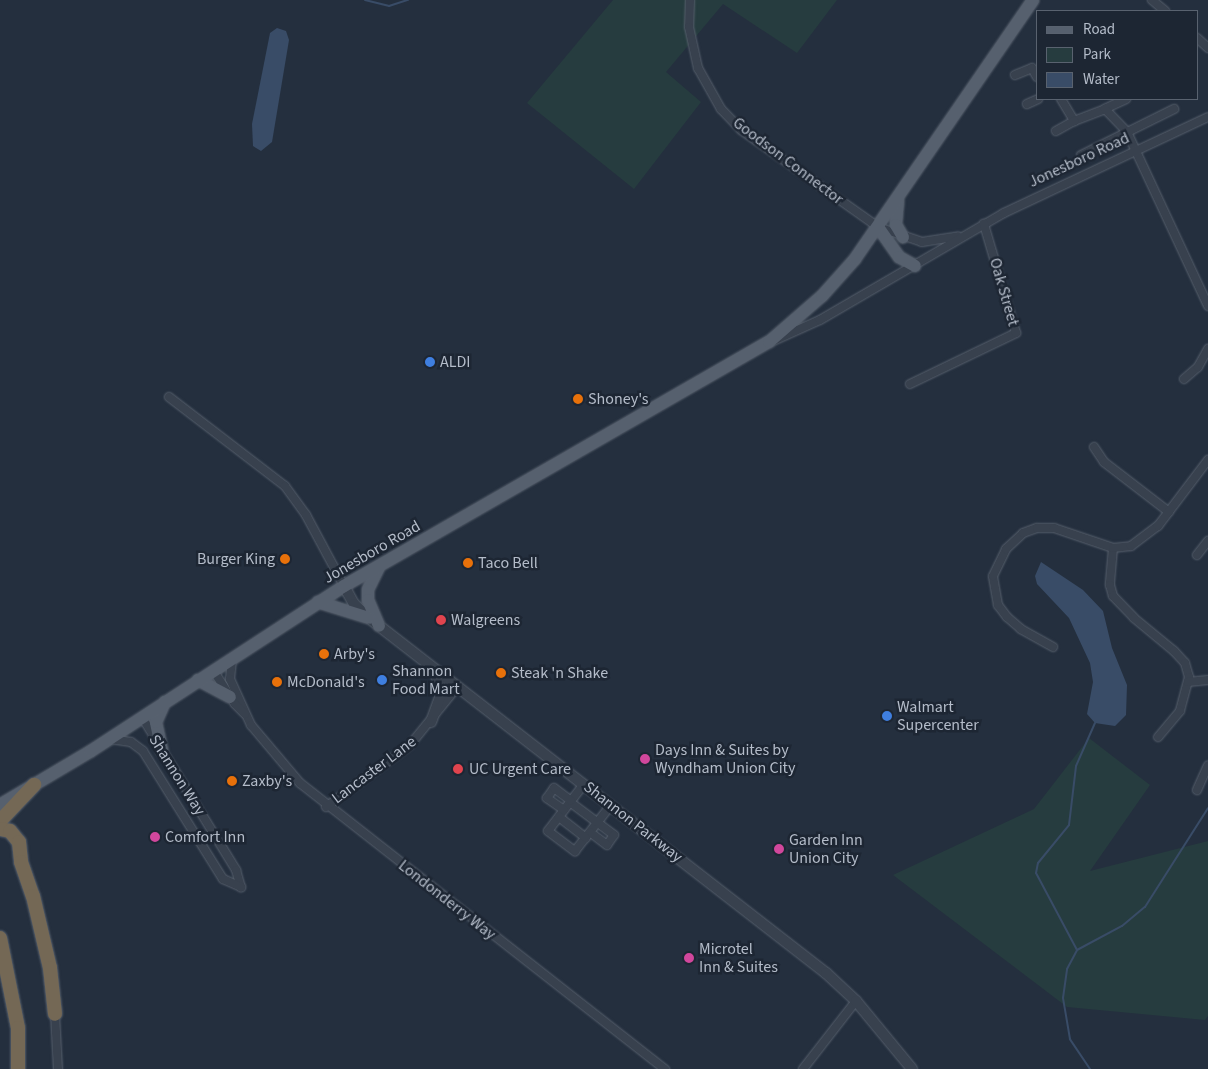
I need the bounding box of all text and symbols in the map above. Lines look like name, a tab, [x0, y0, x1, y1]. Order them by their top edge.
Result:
legend	[1036, 10, 1198, 100]
text: Road	[1083, 19, 1115, 40]
text: Park	[1083, 44, 1111, 65]
text: Water	[1083, 69, 1119, 90]
street label: Goodson Connector	[729, 113, 847, 209]
street label: Jonesboro Road	[1026, 128, 1132, 192]
street label: Oak Street	[985, 256, 1023, 328]
place label: ALDI	[440, 352, 471, 372]
marker: ALDI	[424, 356, 436, 368]
place label: Shoney's	[588, 389, 649, 409]
marker: Shoney's	[572, 393, 584, 405]
street label: Jonesboro Road	[320, 516, 424, 588]
place label: Burger King	[197, 549, 275, 569]
marker: Burger King	[279, 553, 291, 565]
place label: Taco Bell	[478, 553, 538, 573]
marker: Taco Bell	[462, 557, 474, 569]
place label: Walgreens	[451, 610, 520, 630]
marker: Walgreens	[435, 614, 447, 626]
place label: Arby's	[334, 644, 375, 664]
marker: Arby's	[318, 648, 330, 660]
place label: Shannon Food Mart	[392, 661, 460, 699]
place label: Steak 'n Shake	[511, 663, 608, 683]
marker: Steak 'n Shake	[495, 667, 507, 679]
place label: McDonald's	[287, 672, 365, 692]
marker: Shannon Food Mart	[376, 674, 388, 686]
marker: McDonald's	[271, 676, 283, 688]
place label: Walmart Supercenter	[897, 697, 979, 735]
marker: Walmart Supercenter	[881, 710, 893, 722]
street label: Shannon Way	[145, 731, 209, 819]
street label: Lancaster Lane	[328, 732, 420, 808]
place label: Days Inn & Suites by Wyndham Union City	[655, 740, 795, 778]
marker: Days Inn & Suites by Wyndham Union City	[639, 753, 651, 765]
place label: UC Urgent Care	[469, 759, 571, 779]
marker: UC Urgent Care	[451, 762, 465, 776]
place label: Zaxby's	[242, 771, 292, 791]
marker: Zaxby's	[226, 775, 238, 787]
street label: Shannon Parkway	[580, 777, 686, 867]
place label: Comfort Inn	[165, 827, 245, 847]
place label: Garden Inn Union City	[789, 830, 863, 868]
marker: Comfort Inn	[149, 831, 161, 843]
marker: Garden Inn Union City	[773, 843, 785, 855]
street label: Londonderry Way	[395, 856, 499, 944]
place label: Microtel Inn & Suites	[699, 939, 778, 977]
marker: Microtel Inn & Suites	[683, 952, 695, 964]

